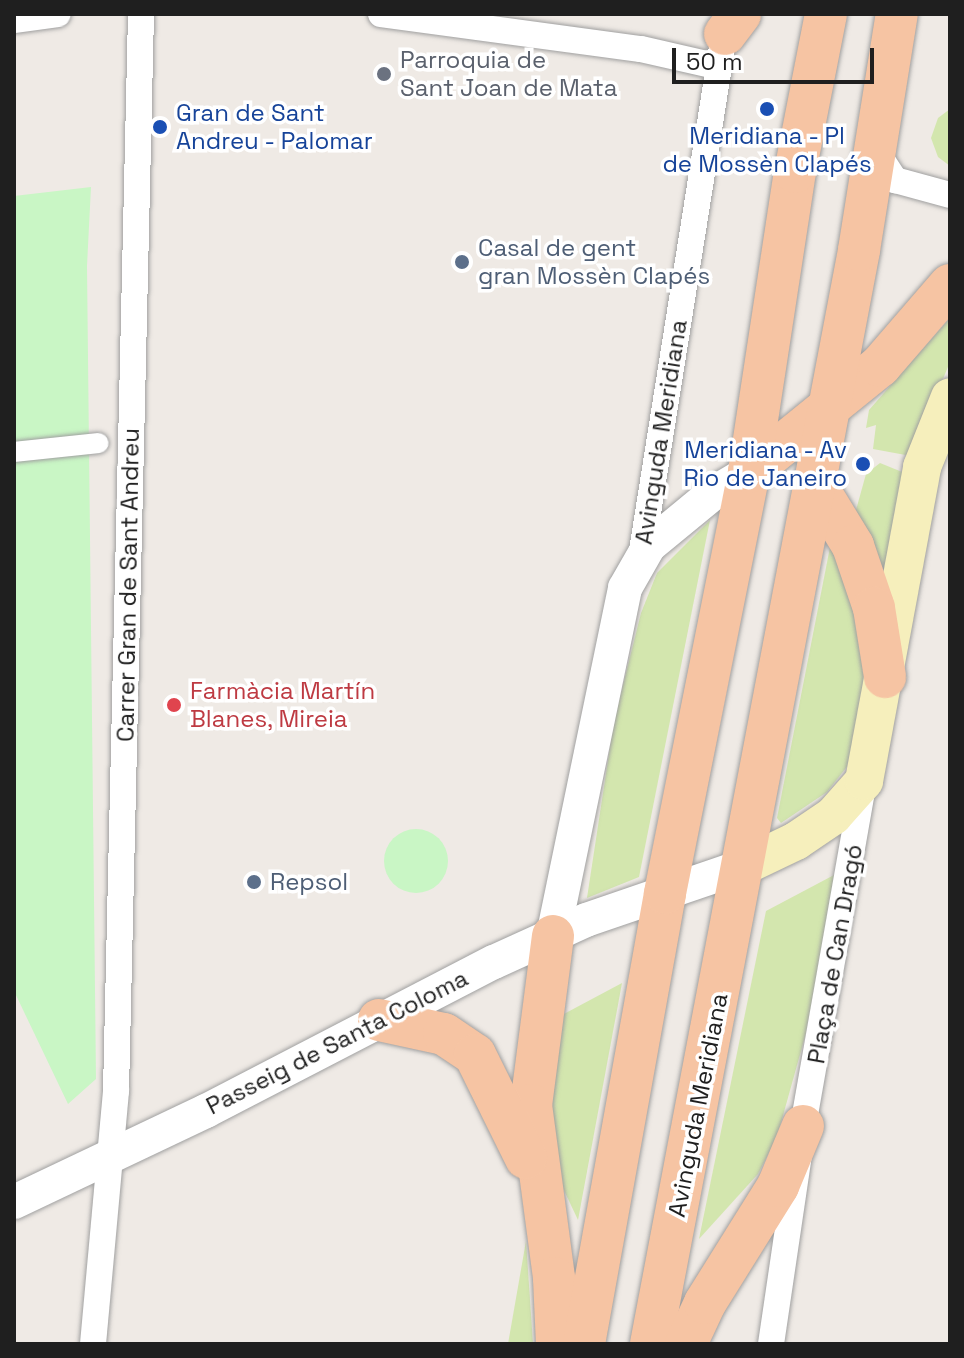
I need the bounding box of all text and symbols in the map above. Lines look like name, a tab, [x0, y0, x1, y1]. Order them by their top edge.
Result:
scale bar	[676, 32, 878, 82]
place label: Parroquia de Sant Joan de Mata	[400, 46, 618, 102]
text: 50 m	[686, 46, 743, 77]
marker: Parroquia de Sant Joan de Mata	[375, 65, 393, 83]
place label: Gran de Sant Andreu - Palomar	[176, 99, 374, 155]
marker: Meridiana - Pl de Mossèn Clapés	[758, 100, 776, 118]
marker: Gran de Sant Andreu - Palomar	[151, 118, 169, 136]
place label: Meridiana - Pl de Mossèn Clapés	[662, 122, 872, 178]
place label: Casal de gent gran Mossèn Clapés	[478, 234, 710, 290]
marker: Casal de gent gran Mossèn Clapés	[453, 253, 471, 271]
street label: Avinguda Meridiana	[629, 318, 693, 546]
street label: Carrer Gran de Sant Andreu	[111, 428, 145, 742]
place label: Meridiana - Av Rio de Janeiro	[683, 436, 847, 492]
marker: Meridiana - Av Rio de Janeiro	[854, 455, 872, 473]
place label: Farmàcia Martín Blanes, Mireia	[190, 677, 375, 733]
marker: Farmàcia Martín Blanes, Mireia	[165, 696, 183, 714]
street label: Plaça de Can Dragó	[802, 842, 868, 1066]
place label: Repsol	[270, 868, 348, 896]
marker: Repsol	[245, 873, 263, 891]
street label: Passeig de Santa Coloma	[201, 963, 473, 1121]
street label: Avinguda Meridiana	[662, 991, 734, 1219]

